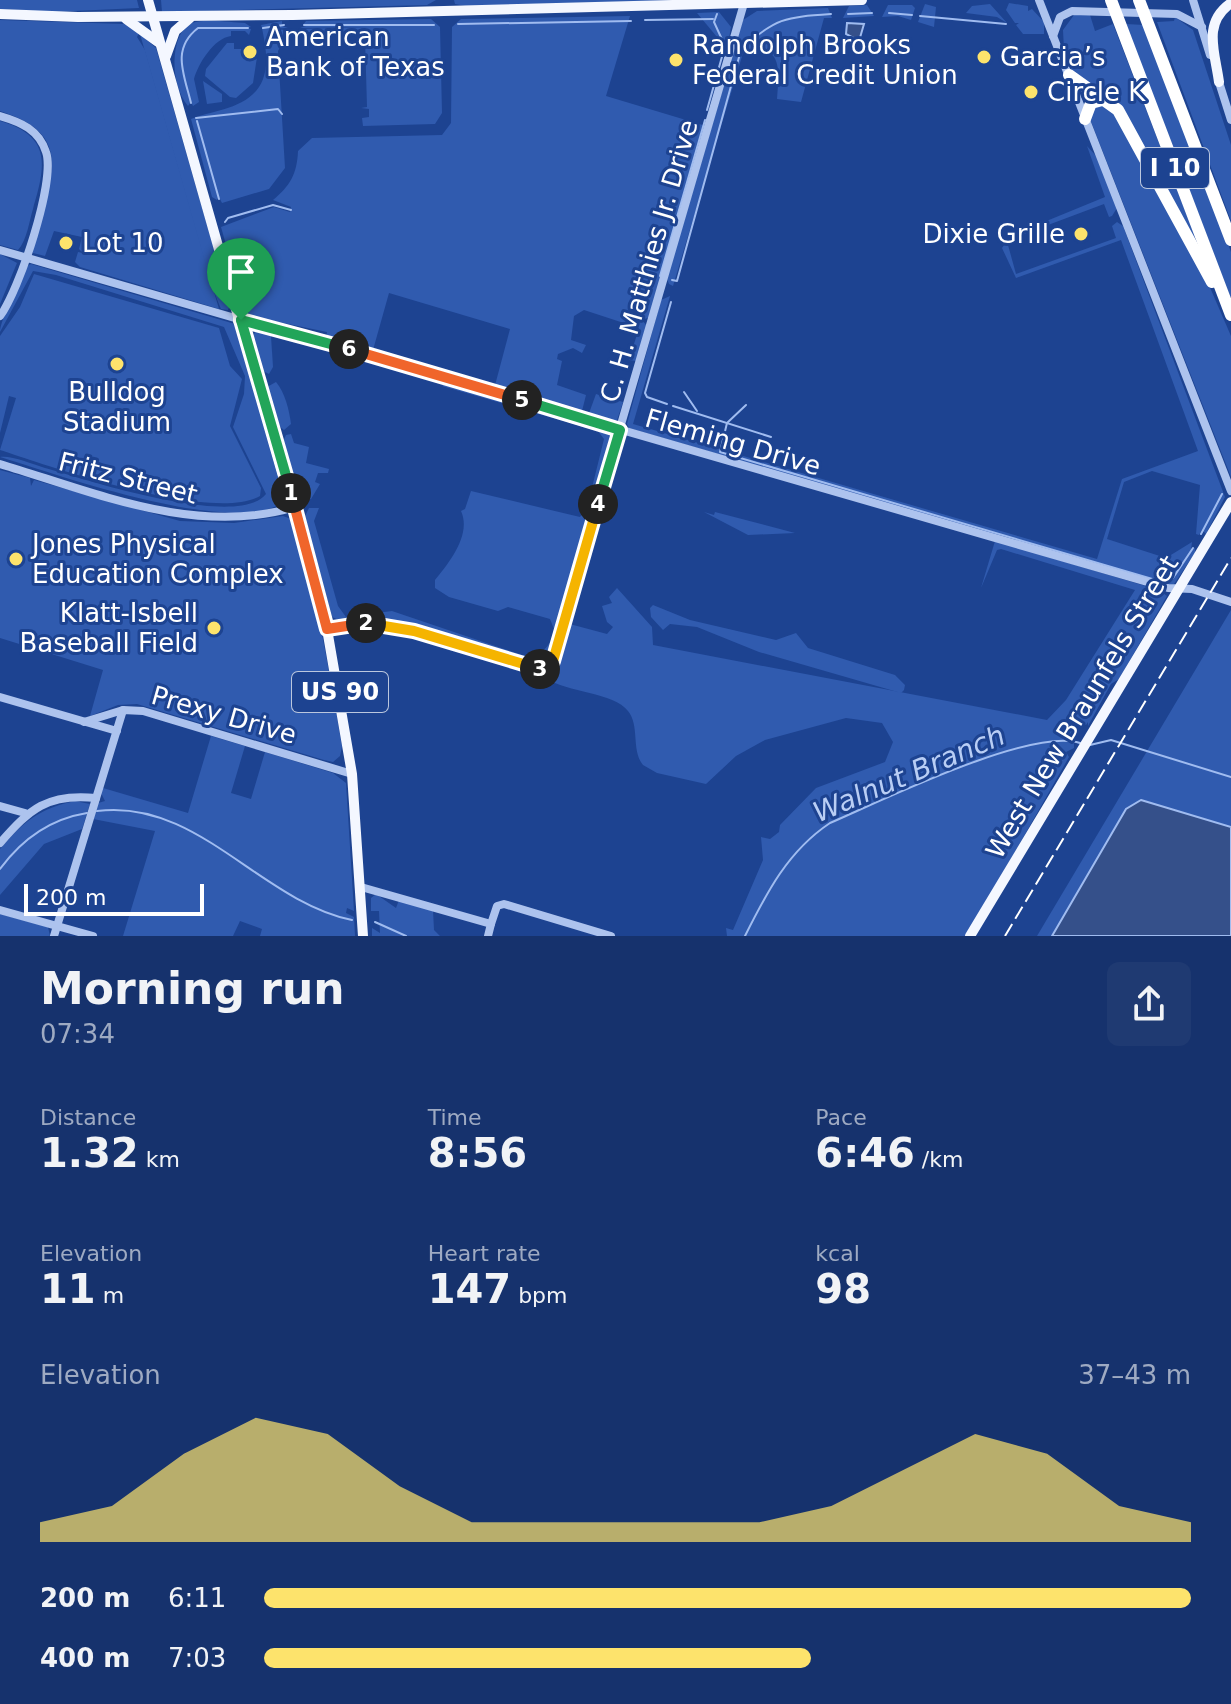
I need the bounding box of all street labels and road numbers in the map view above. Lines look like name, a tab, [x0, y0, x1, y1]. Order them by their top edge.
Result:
street label: C. H. Matthies Jr. Drive	[594, 116, 704, 406]
road number: I 10	[1141, 148, 1209, 188]
street label: Fleming Drive	[642, 403, 824, 481]
street label: Fritz Street	[55, 446, 201, 510]
street label: West New Braunfels Street	[980, 550, 1184, 864]
road number: US 90	[292, 672, 388, 712]
street label: Prexy Drive	[148, 680, 300, 750]

